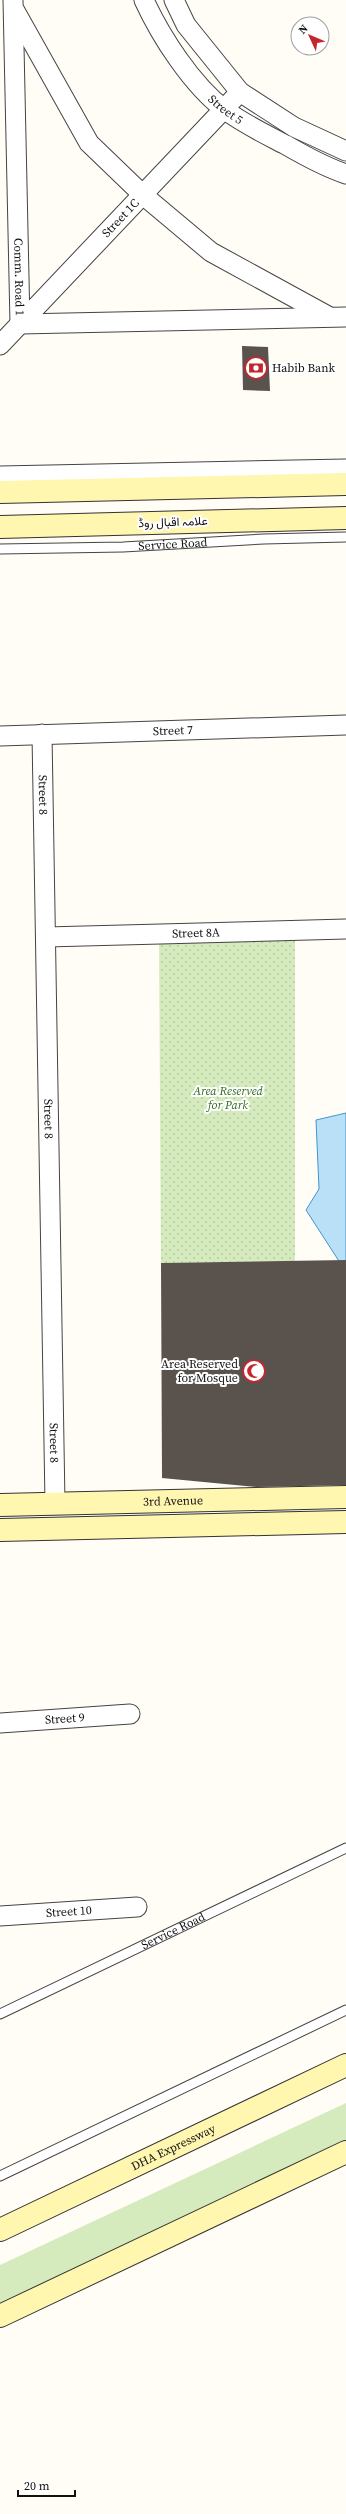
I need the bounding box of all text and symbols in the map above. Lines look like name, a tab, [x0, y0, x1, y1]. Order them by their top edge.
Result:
north arrow	[290, 16, 330, 56]
text: N	[295, 21, 311, 37]
street label: Street 5	[205, 91, 246, 128]
street label: Street 1C	[98, 195, 143, 241]
street label: Comm. Road 1	[10, 238, 28, 316]
bank icon: Habib Bank	[243, 355, 269, 381]
place label: Habib Bank	[272, 360, 335, 376]
street label: علامہ اقبال روڈ	[138, 513, 208, 531]
street label: Service Road	[138, 534, 208, 554]
street label: Street 7	[153, 722, 193, 739]
street label: Street 8	[35, 775, 51, 815]
street label: Street 8A	[172, 924, 220, 942]
park label: Area Reserved for Park	[192, 1083, 263, 1113]
street label: Street 8	[40, 1099, 57, 1139]
place label: Area Reserved for Mosque	[161, 1356, 238, 1386]
mosque icon: Area Reserved for Mosque	[241, 1358, 267, 1384]
street label: Street 8	[46, 1423, 62, 1463]
street label: 3rd Avenue	[143, 1492, 203, 1510]
street label: Street 9	[44, 1709, 85, 1728]
street label: Street 10	[45, 1902, 92, 1921]
street label: Service Road	[138, 1909, 208, 1953]
street label: DHA Expressway	[129, 2120, 219, 2174]
scale bar	[18, 2472, 75, 2498]
text: 20 m	[24, 2478, 50, 2494]

